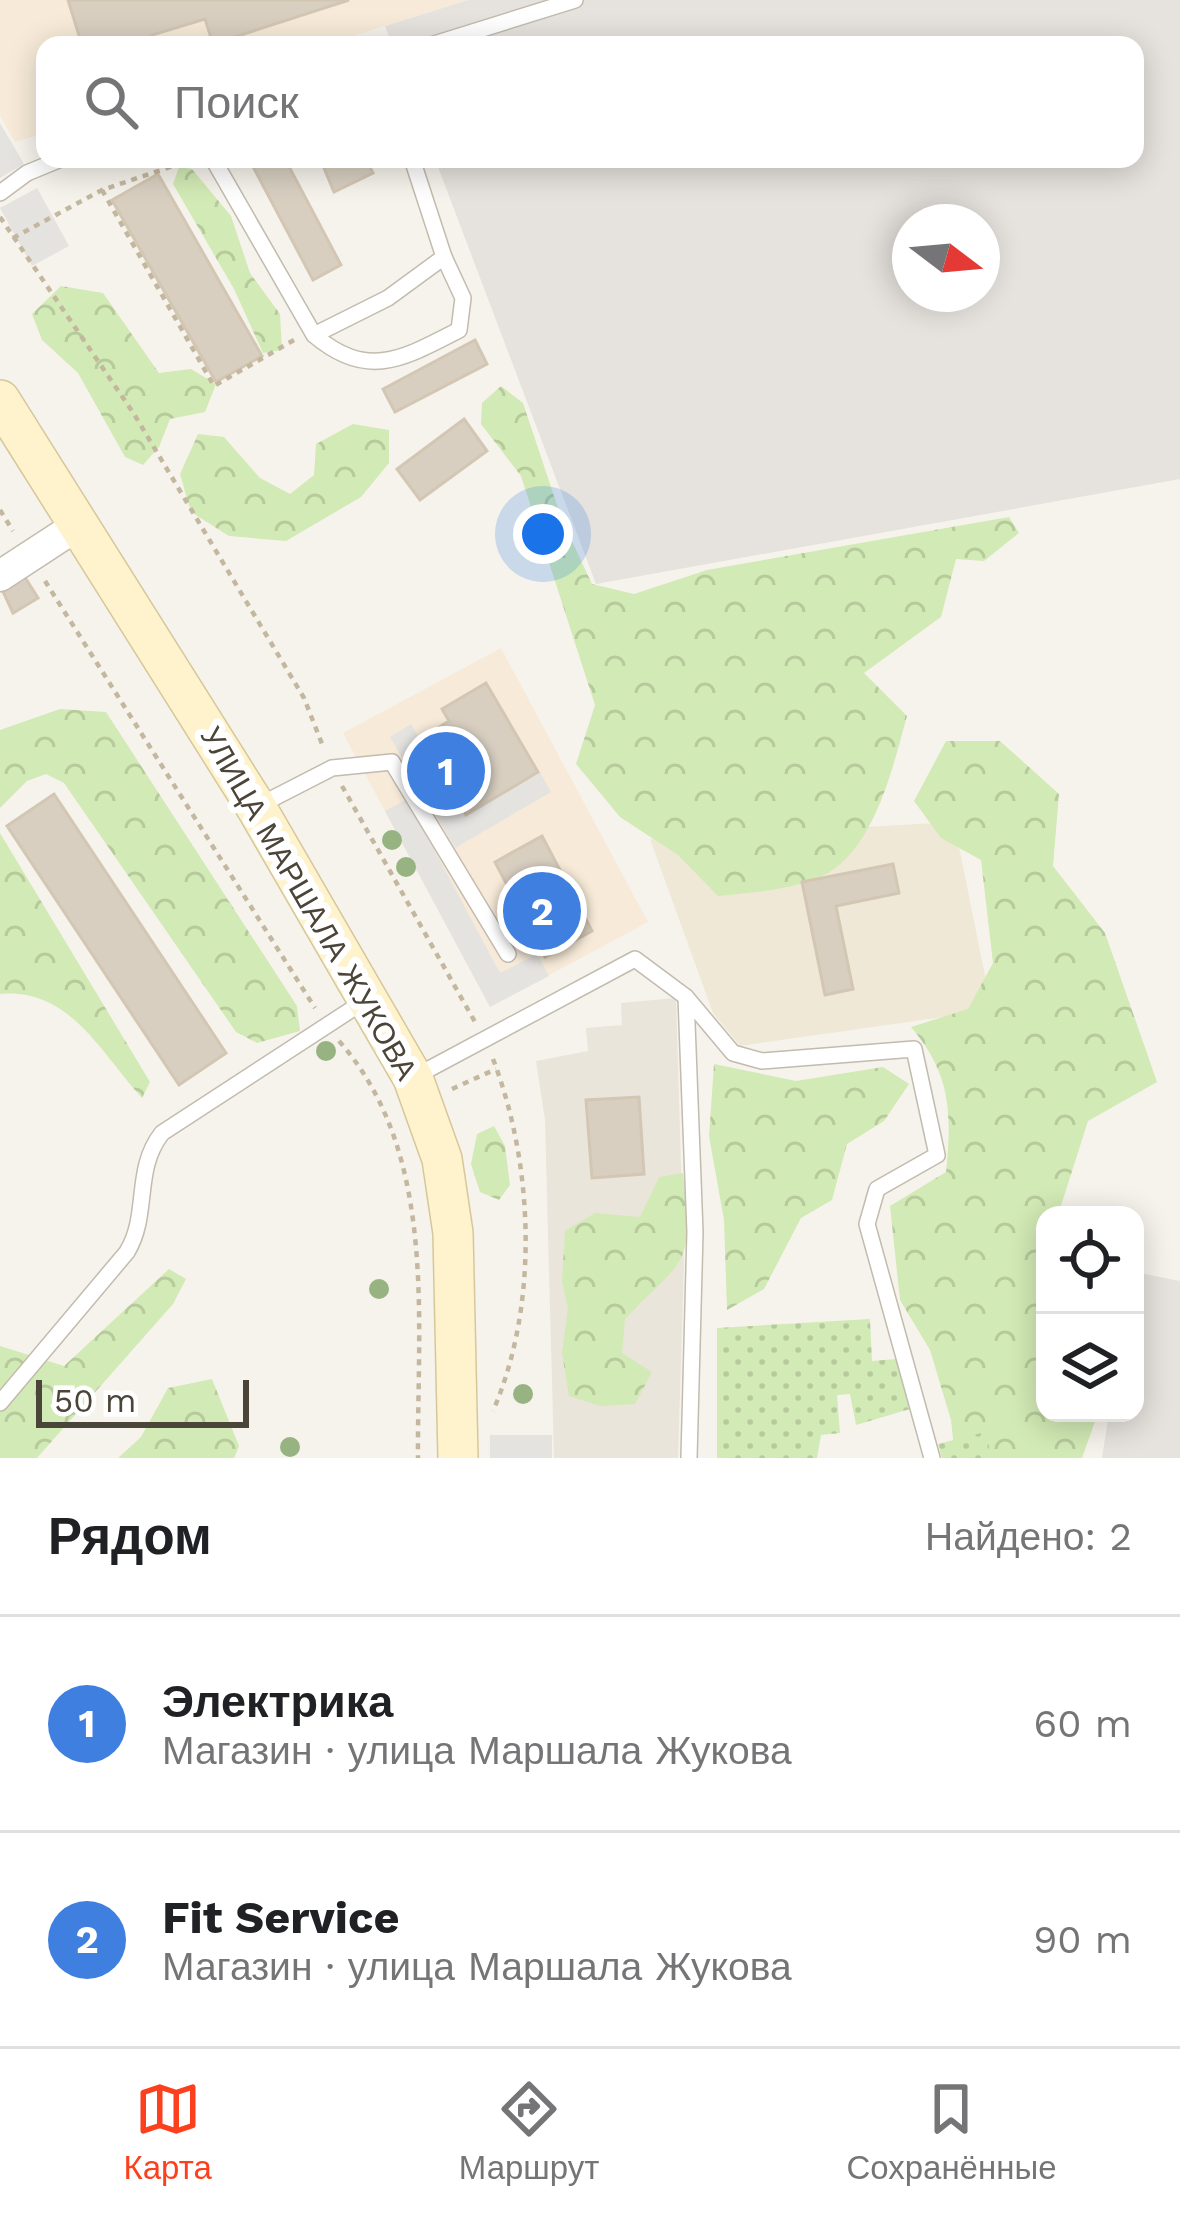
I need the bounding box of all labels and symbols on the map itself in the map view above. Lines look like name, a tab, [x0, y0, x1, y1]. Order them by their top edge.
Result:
north arrow	[892, 204, 1000, 312]
your location	[513, 504, 573, 564]
street label: УЛИЦА МАРШАЛА ЖУКОВА	[193, 720, 425, 1086]
pin: 1	[407, 726, 485, 816]
pin: 2	[503, 866, 581, 956]
scale bar	[36, 1374, 249, 1427]

